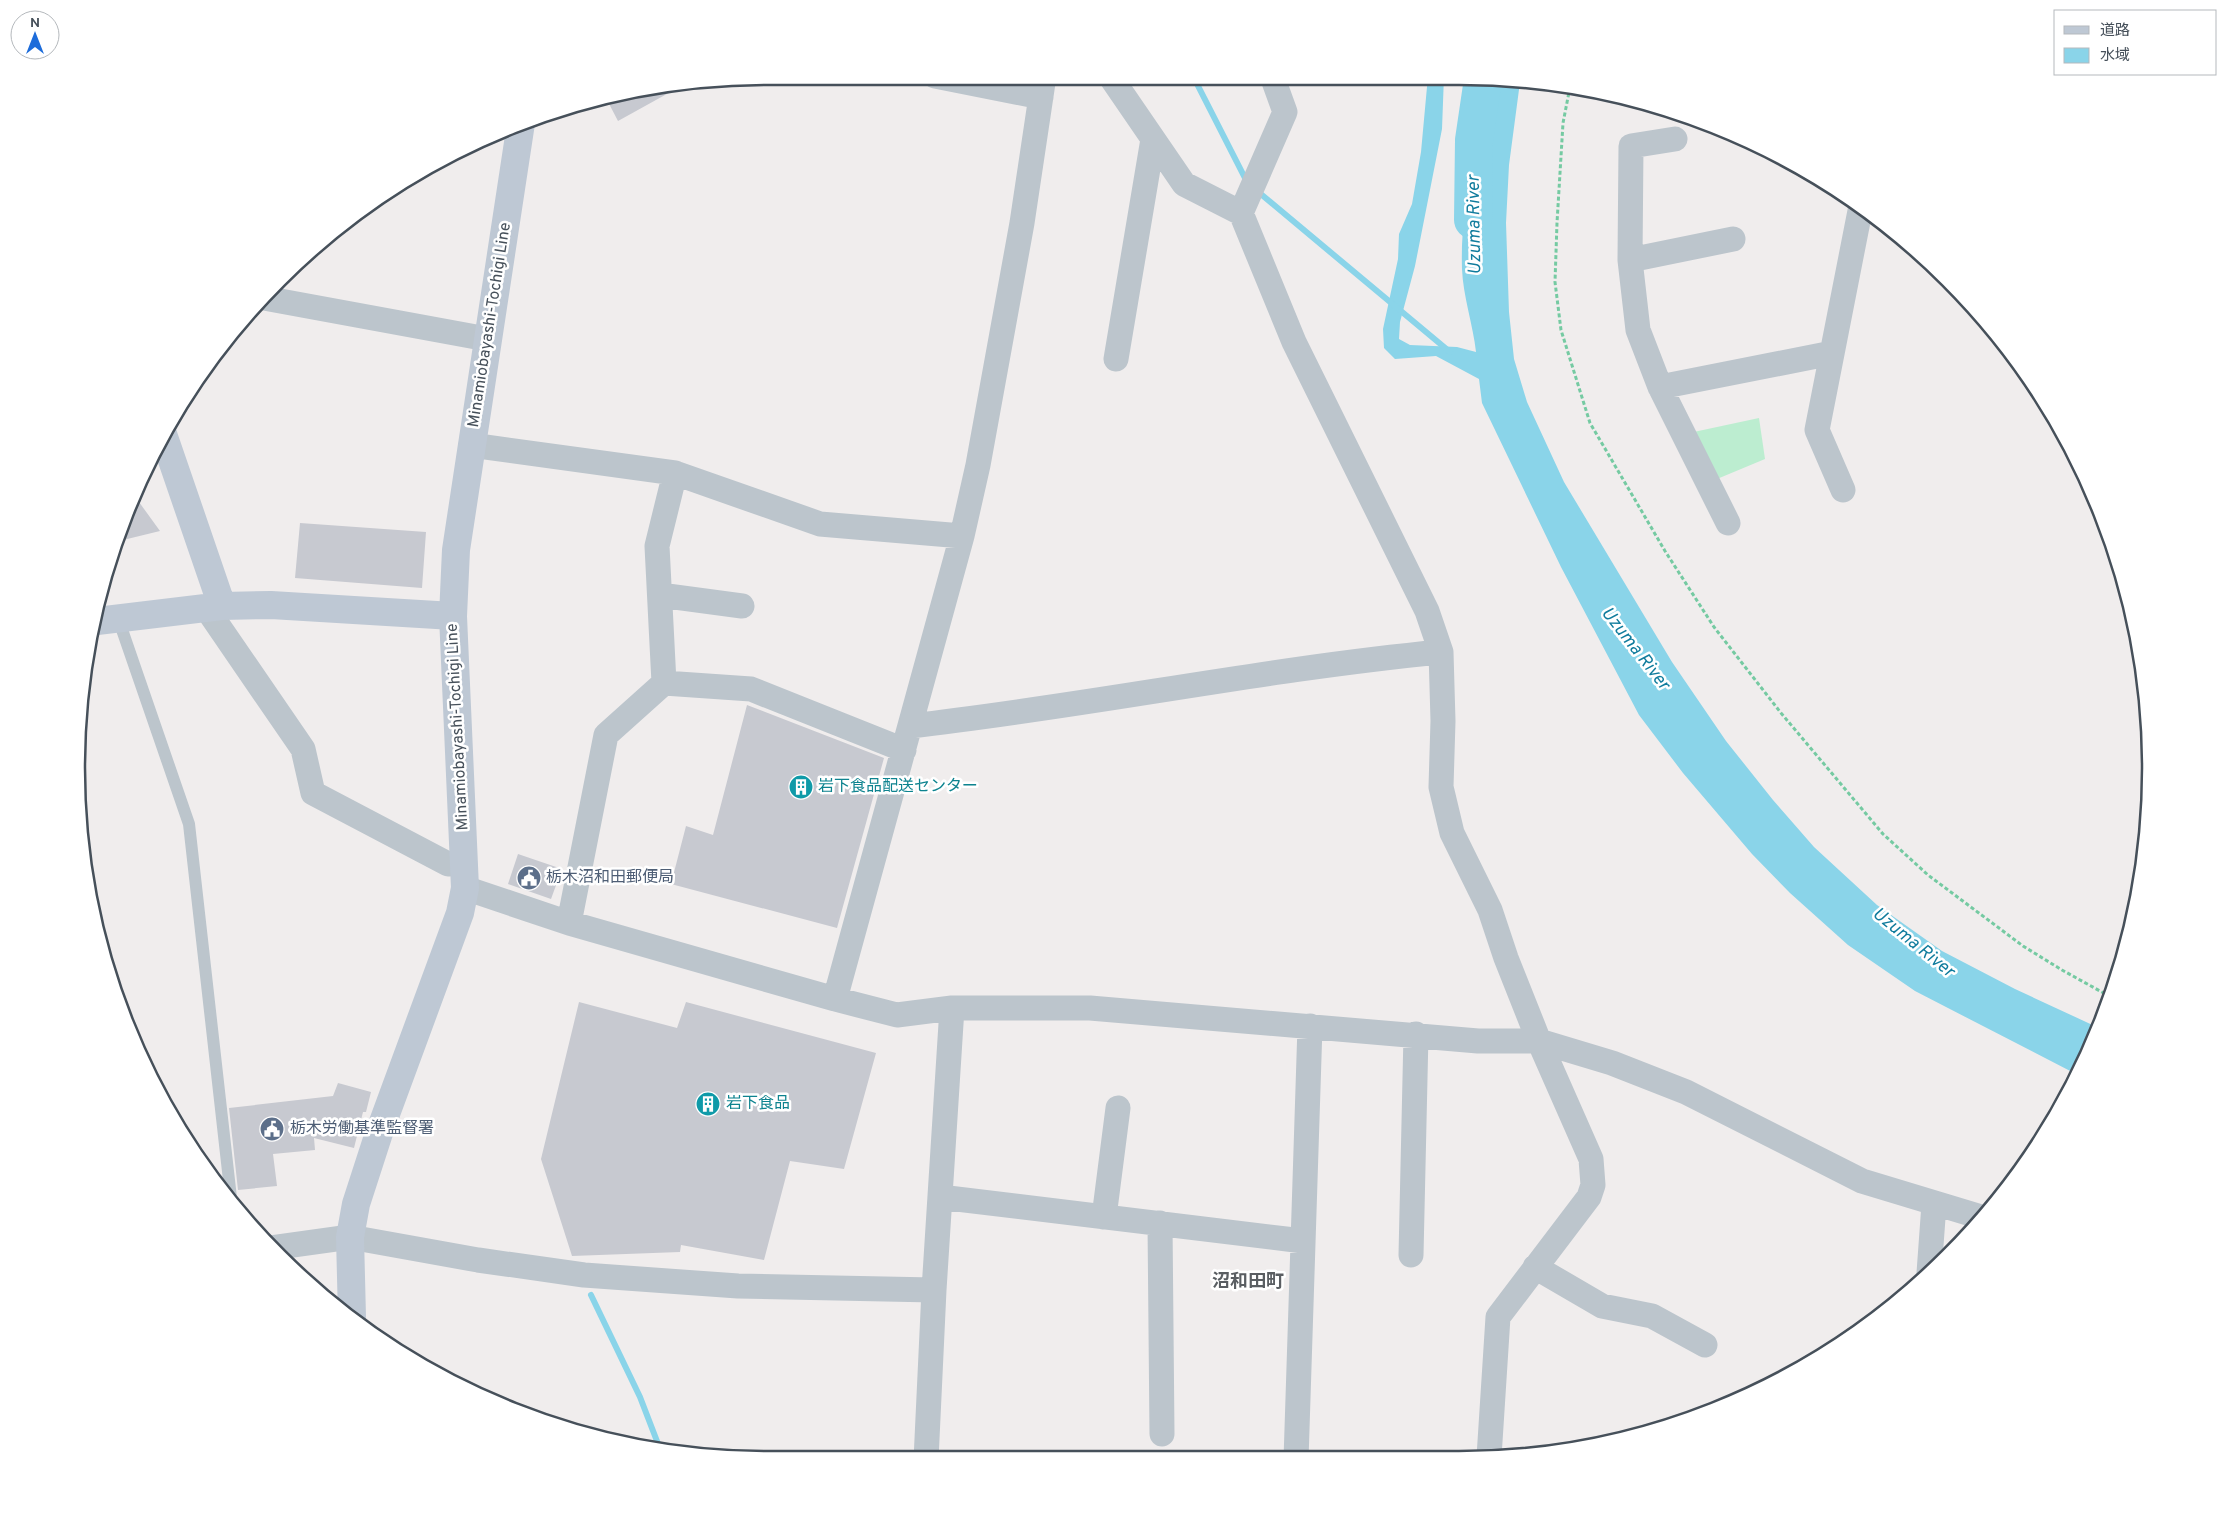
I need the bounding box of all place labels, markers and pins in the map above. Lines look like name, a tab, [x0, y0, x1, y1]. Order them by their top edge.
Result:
building icon: 岩下食品配送センター	[788, 774, 814, 800]
place label: 岩下食品配送センター	[818, 777, 978, 797]
public building icon: 栃木沼和田郵便局	[516, 865, 542, 891]
place label: 栃木沼和田郵便局	[546, 868, 674, 888]
building icon: 岩下食品	[695, 1091, 721, 1117]
place label: 岩下食品	[726, 1094, 790, 1114]
public building icon: 栃木労働基準監督署	[259, 1116, 285, 1142]
place label: 栃木労働基準監督署	[290, 1119, 434, 1139]

